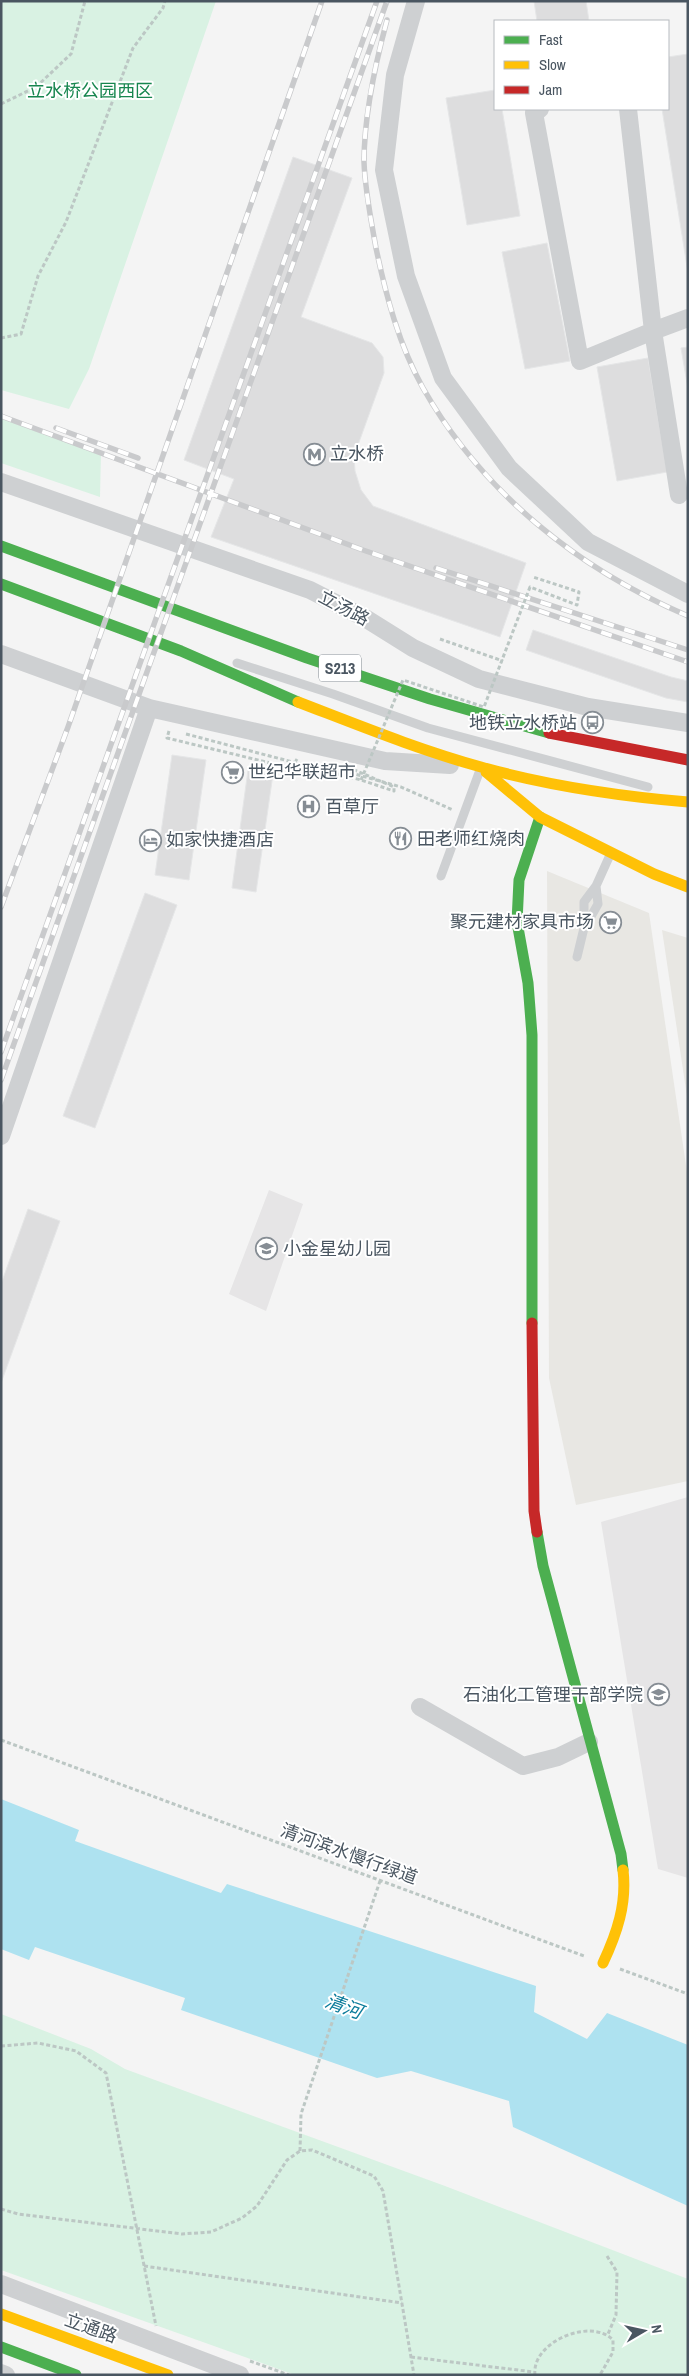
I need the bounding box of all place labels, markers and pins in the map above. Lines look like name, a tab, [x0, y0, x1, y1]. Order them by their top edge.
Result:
place label: 立水桥	[330, 441, 384, 466]
metro station icon: 立水桥	[302, 442, 326, 466]
place label: 地铁立水桥站	[469, 710, 577, 735]
bus stop icon: 地铁立水桥站	[581, 711, 605, 735]
place label: 世纪华联超市	[248, 759, 356, 784]
supermarket icon: 世纪华联超市	[220, 760, 244, 784]
place label: 百草厅	[325, 794, 379, 819]
hospital icon: 百草厅	[297, 795, 321, 819]
place label: 田老师红烧肉	[417, 826, 525, 851]
place label: 如家快捷酒店	[166, 827, 274, 852]
restaurant icon: 田老师红烧肉	[389, 827, 413, 851]
hotel icon: 如家快捷酒店	[138, 828, 162, 852]
place label: 聚元建材家具市场	[450, 909, 594, 934]
supermarket icon: 聚元建材家具市场	[598, 910, 622, 934]
place label: 小金星幼儿园	[283, 1236, 391, 1261]
school or university icon: 小金星幼儿园	[255, 1237, 279, 1261]
place label: 石油化工管理干部学院	[463, 1682, 643, 1707]
school or university icon: 石油化工管理干部学院	[647, 1683, 671, 1707]

